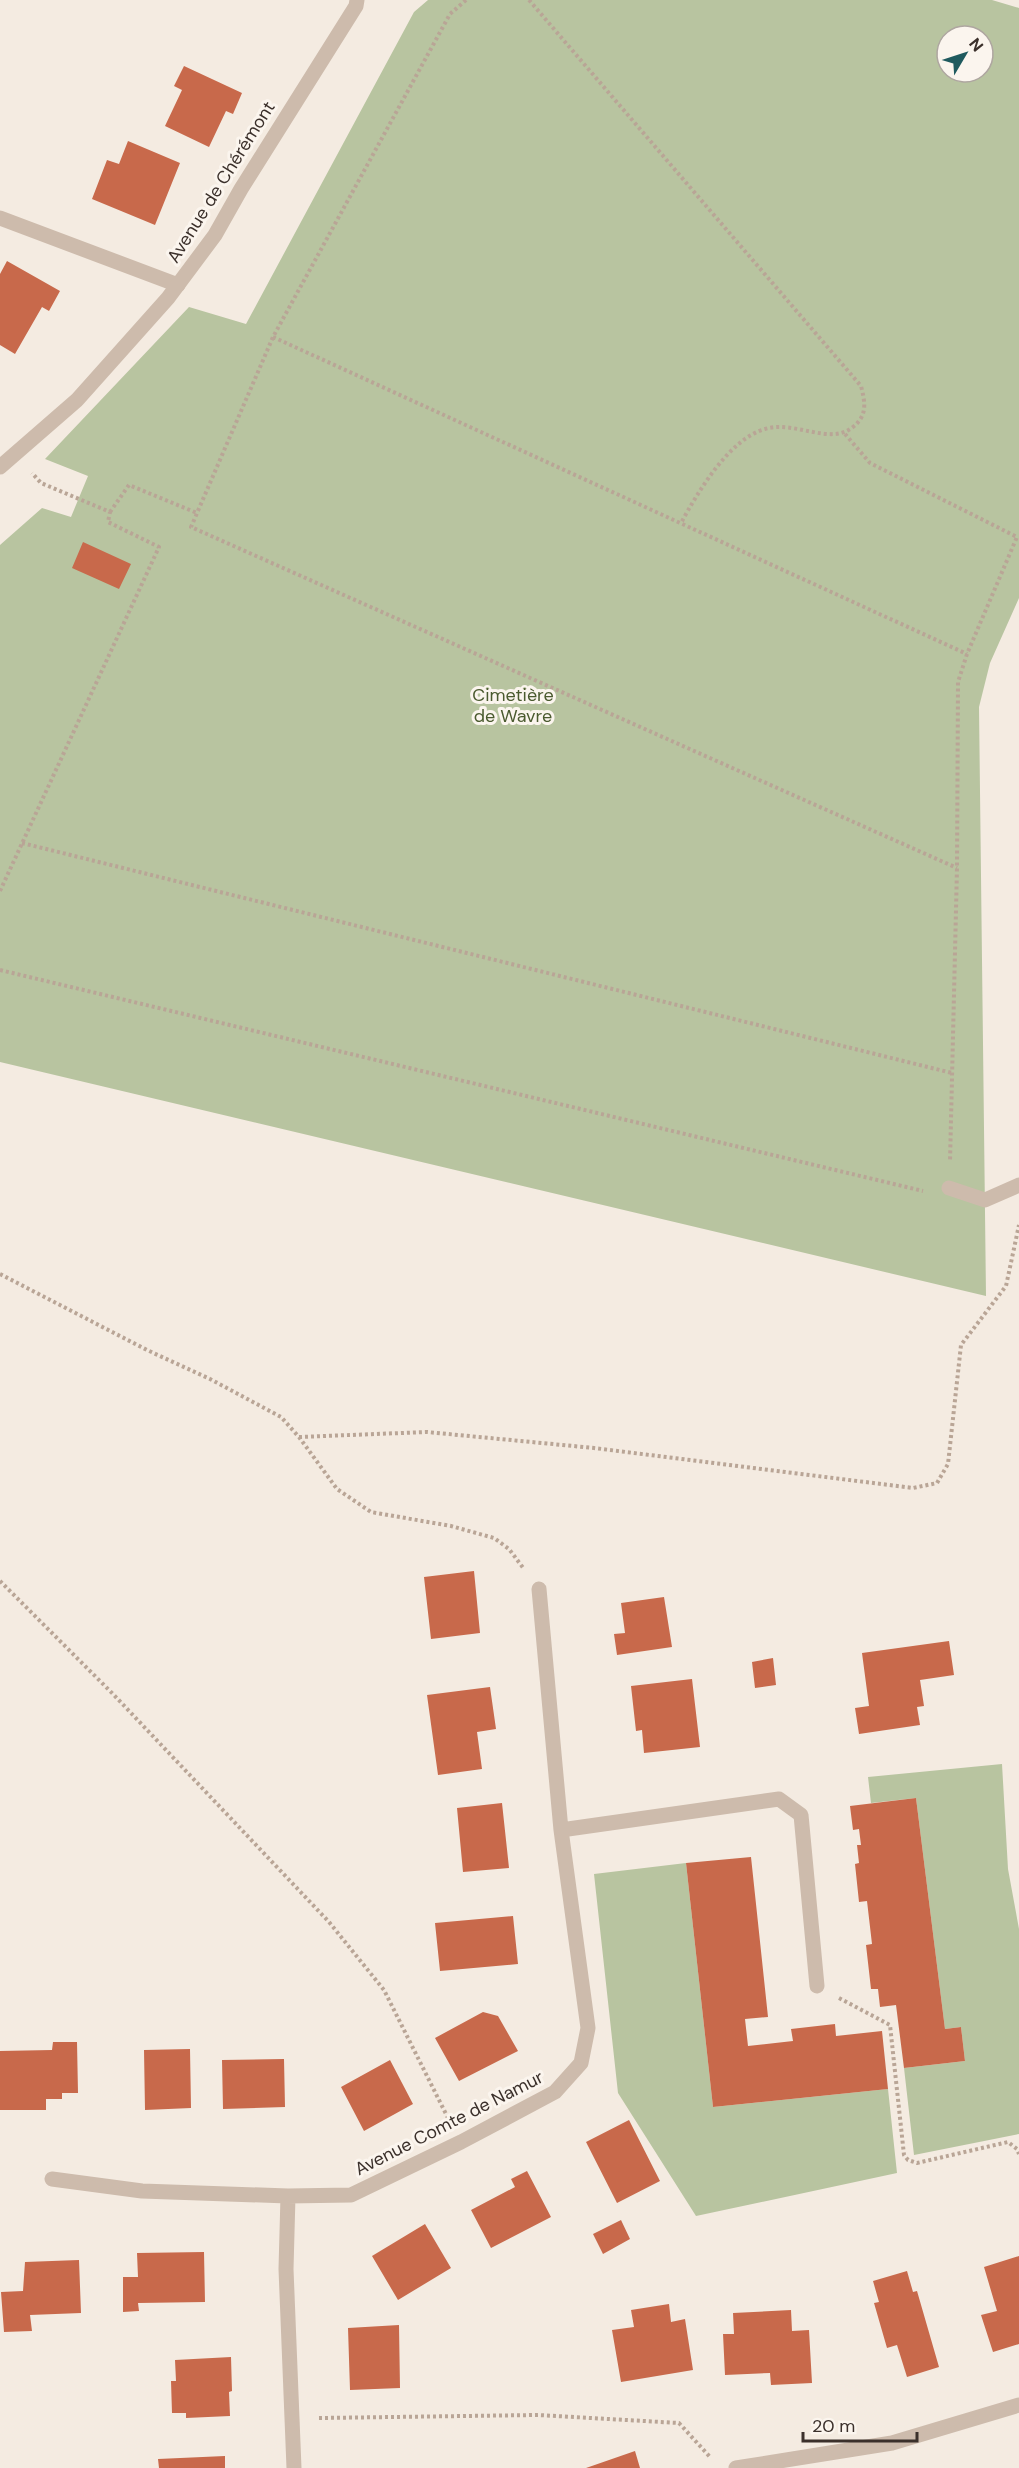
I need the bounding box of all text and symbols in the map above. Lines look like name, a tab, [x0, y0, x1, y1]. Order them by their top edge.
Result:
north arrow	[935, 24, 995, 84]
text: N	[964, 34, 988, 56]
street label: Avenue de Chérémont	[161, 97, 281, 267]
park label: Cimetière de Wavre	[472, 683, 554, 728]
street label: Avenue Comte de Namur	[350, 2065, 548, 2181]
scale bar	[803, 2405, 917, 2443]
text: 20 m	[812, 2414, 855, 2438]

